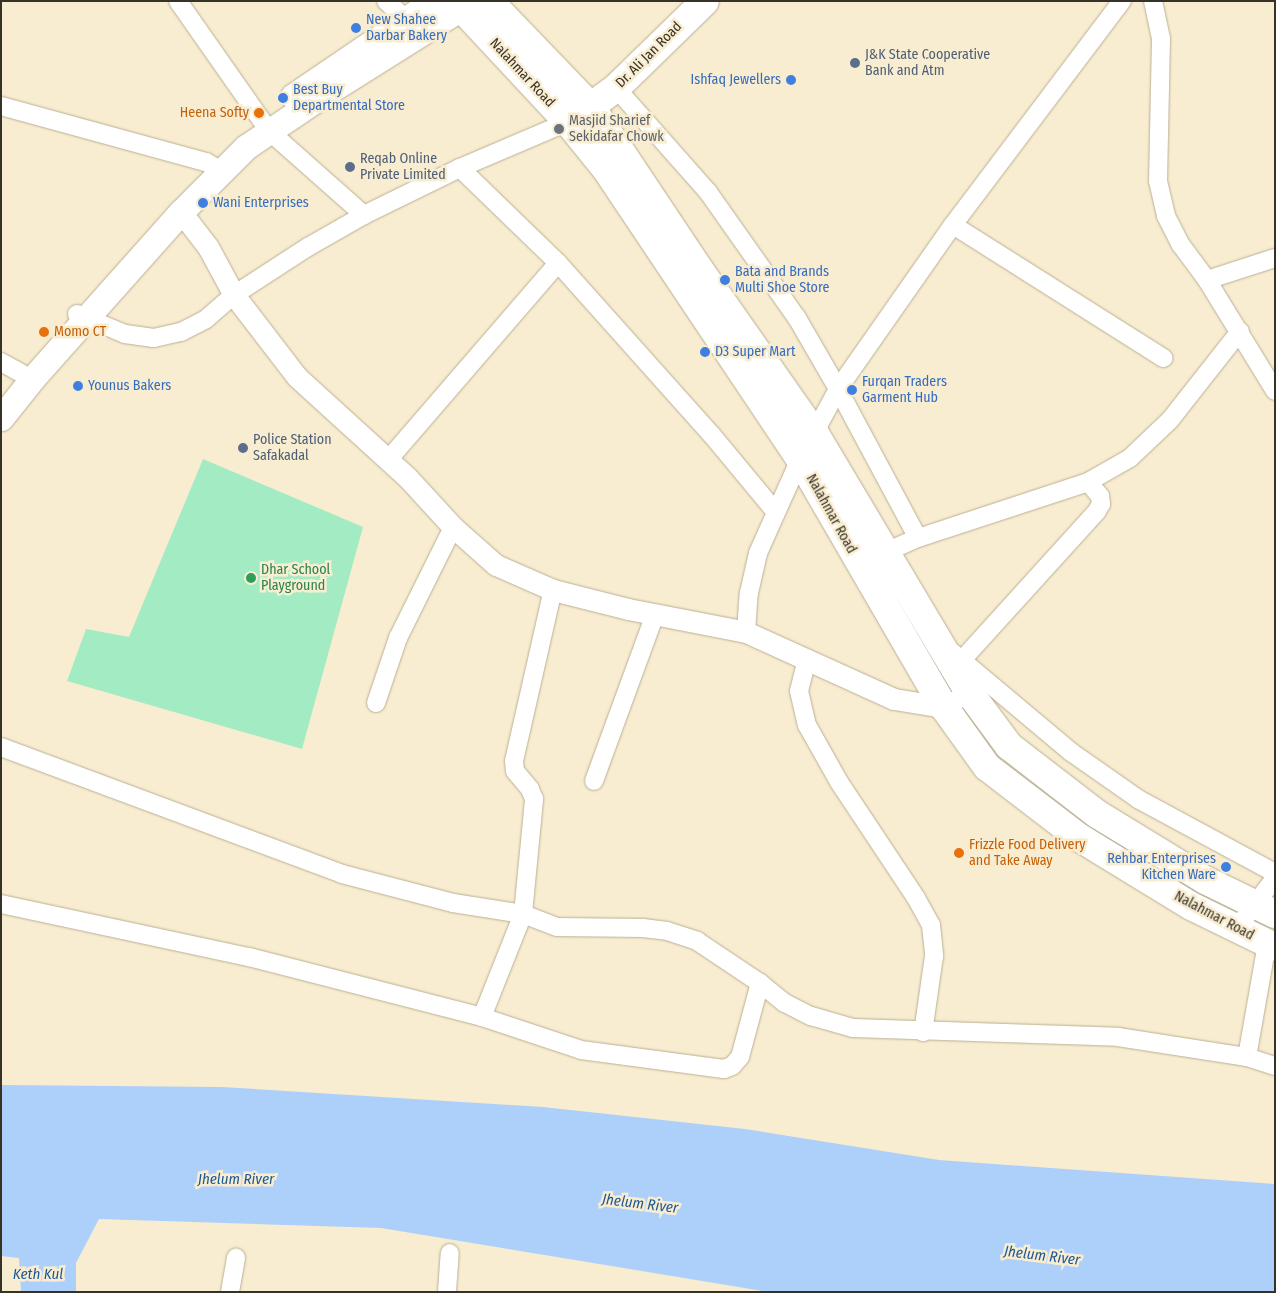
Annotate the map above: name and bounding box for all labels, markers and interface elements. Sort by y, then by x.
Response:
place label: New Shahee Darbar Bakery [366,12,447,44]
street label: Dr. Ali Jan Road [613,19,685,91]
marker: New Shahee Darbar Bakery [350,22,362,34]
street label: Nalahmar Road [486,35,558,111]
place label: J&K State Cooperative Bank and Atm [865,47,990,80]
marker: J&K State Cooperative Bank and Atm [849,57,861,69]
place label: Ishfaq Jewellers [691,72,781,88]
marker: Ishfaq Jewellers [785,74,797,86]
place label: Best Buy Departmental Store [293,82,405,114]
marker: Best Buy Departmental Store [277,92,289,104]
place label: Heena Softy [180,105,249,121]
marker: Heena Softy [253,107,265,119]
place label: Masjid Sharief Sekidafar Chowk [569,113,664,146]
marker: Masjid Sharief Sekidafar Chowk [553,123,565,135]
place label: Reqab Online Private Limited [360,151,446,184]
marker: Reqab Online Private Limited [344,161,356,173]
place label: Wani Enterprises [213,195,309,211]
marker: Wani Enterprises [197,197,209,209]
place label: Bata and Brands Multi Shoe Store [735,264,829,296]
marker: Bata and Brands Multi Shoe Store [719,274,731,286]
place label: Momo CT [54,324,106,340]
marker: Momo CT [38,326,50,338]
place label: D3 Super Mart [715,344,796,360]
marker: D3 Super Mart [699,346,711,358]
place label: Furqan Traders Garment Hub [862,374,947,407]
place label: Younus Bakers [88,378,171,394]
marker: Younus Bakers [72,380,84,392]
marker: Furqan Traders Garment Hub [846,384,858,396]
place label: Police Station Safakadal [253,432,332,464]
marker: Police Station Safakadal [237,442,249,454]
street label: Nalahmar Road [802,471,860,557]
place label: Dhar School Playground [261,562,330,594]
marker: Dhar School Playground [245,572,257,584]
place label: Frizzle Food Delivery and Take Away [969,837,1086,870]
marker: Frizzle Food Delivery and Take Away [953,847,965,859]
place label: Rehbar Enterprises Kitchen Ware [1107,851,1216,884]
marker: Rehbar Enterprises Kitchen Ware [1220,861,1232,873]
street label: Nalahmar Road [1171,888,1257,944]
water label: Jhelum River [198,1171,274,1189]
water label: Jhelum River [601,1190,679,1218]
water label: Jhelum River [1003,1242,1081,1270]
water label: Keth Kul [13,1266,63,1284]

